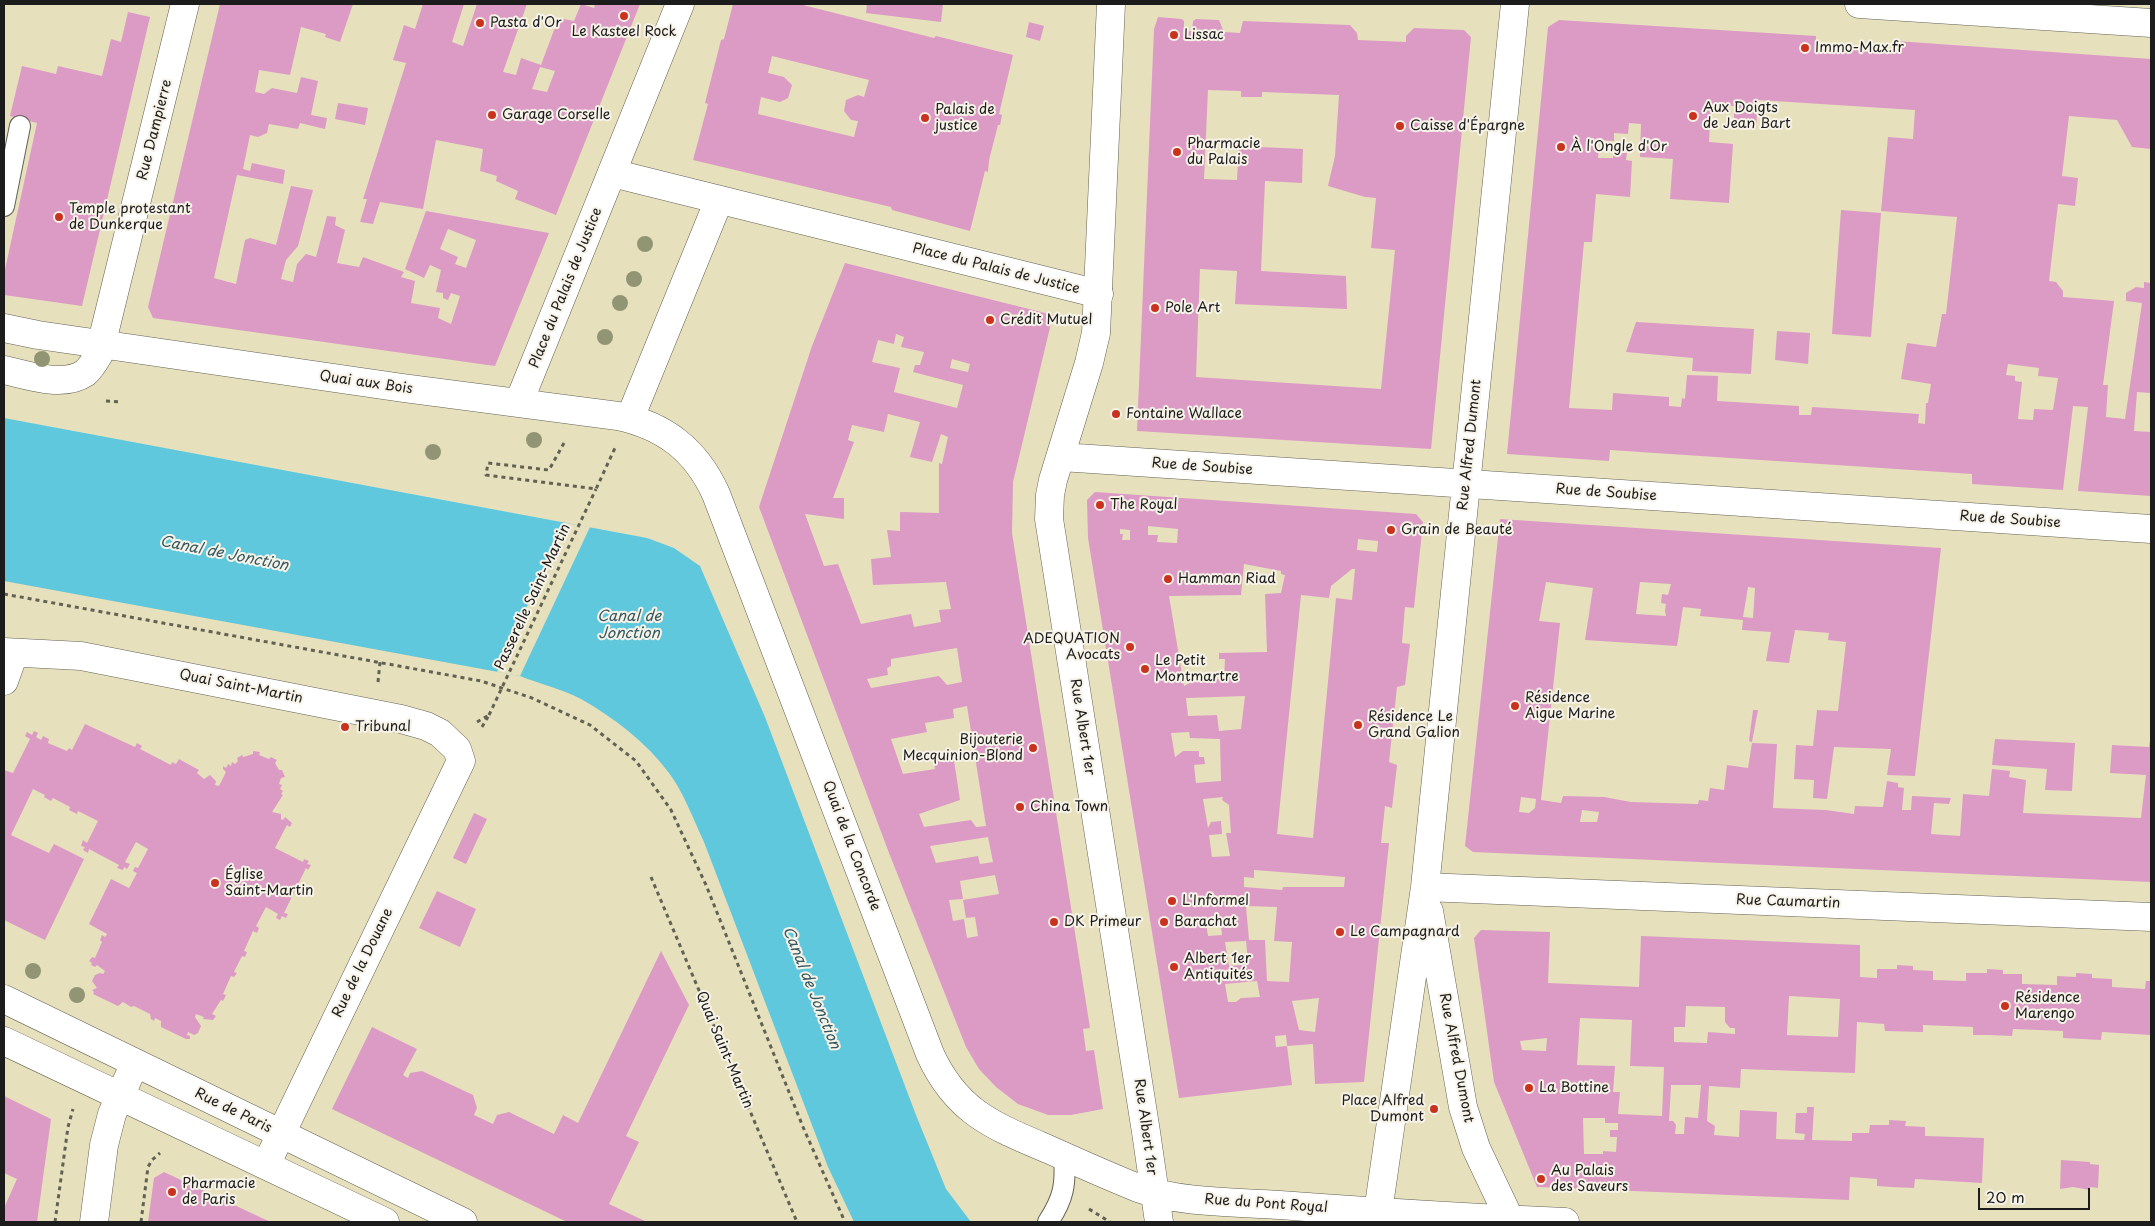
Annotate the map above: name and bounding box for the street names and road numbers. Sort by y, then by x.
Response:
street label: Rue Dampierre [134,78,176,182]
street label: Place du Palais de Justice [526,205,606,371]
street label: Place du Palais de Justice [911,240,1081,298]
street label: Quai aux Bois [318,368,414,398]
street label: Rue Alfred Dumont [1455,379,1485,511]
street label: Rue de Soubise [1151,455,1253,479]
street label: Rue de Soubise [1555,481,1657,505]
street label: Rue de Soubise [1959,508,2061,532]
street label: Passerelle Saint-Martin [492,521,574,673]
street label: Quai Saint-Martin [178,667,304,707]
street label: Rue Albert 1er [1066,677,1098,777]
street label: Quai de la Concorde [818,779,884,913]
street label: Rue Caumartin [1735,892,1841,912]
street label: Rue de la Douane [329,905,397,1021]
street label: Quai Saint-Martin [692,989,756,1111]
street label: Rue Alfred Dumont [1435,992,1477,1124]
street label: Rue Albert 1er [1130,1077,1160,1177]
street label: Rue de Paris [192,1085,274,1137]
street label: Rue du Pont Royal [1204,1191,1328,1217]

